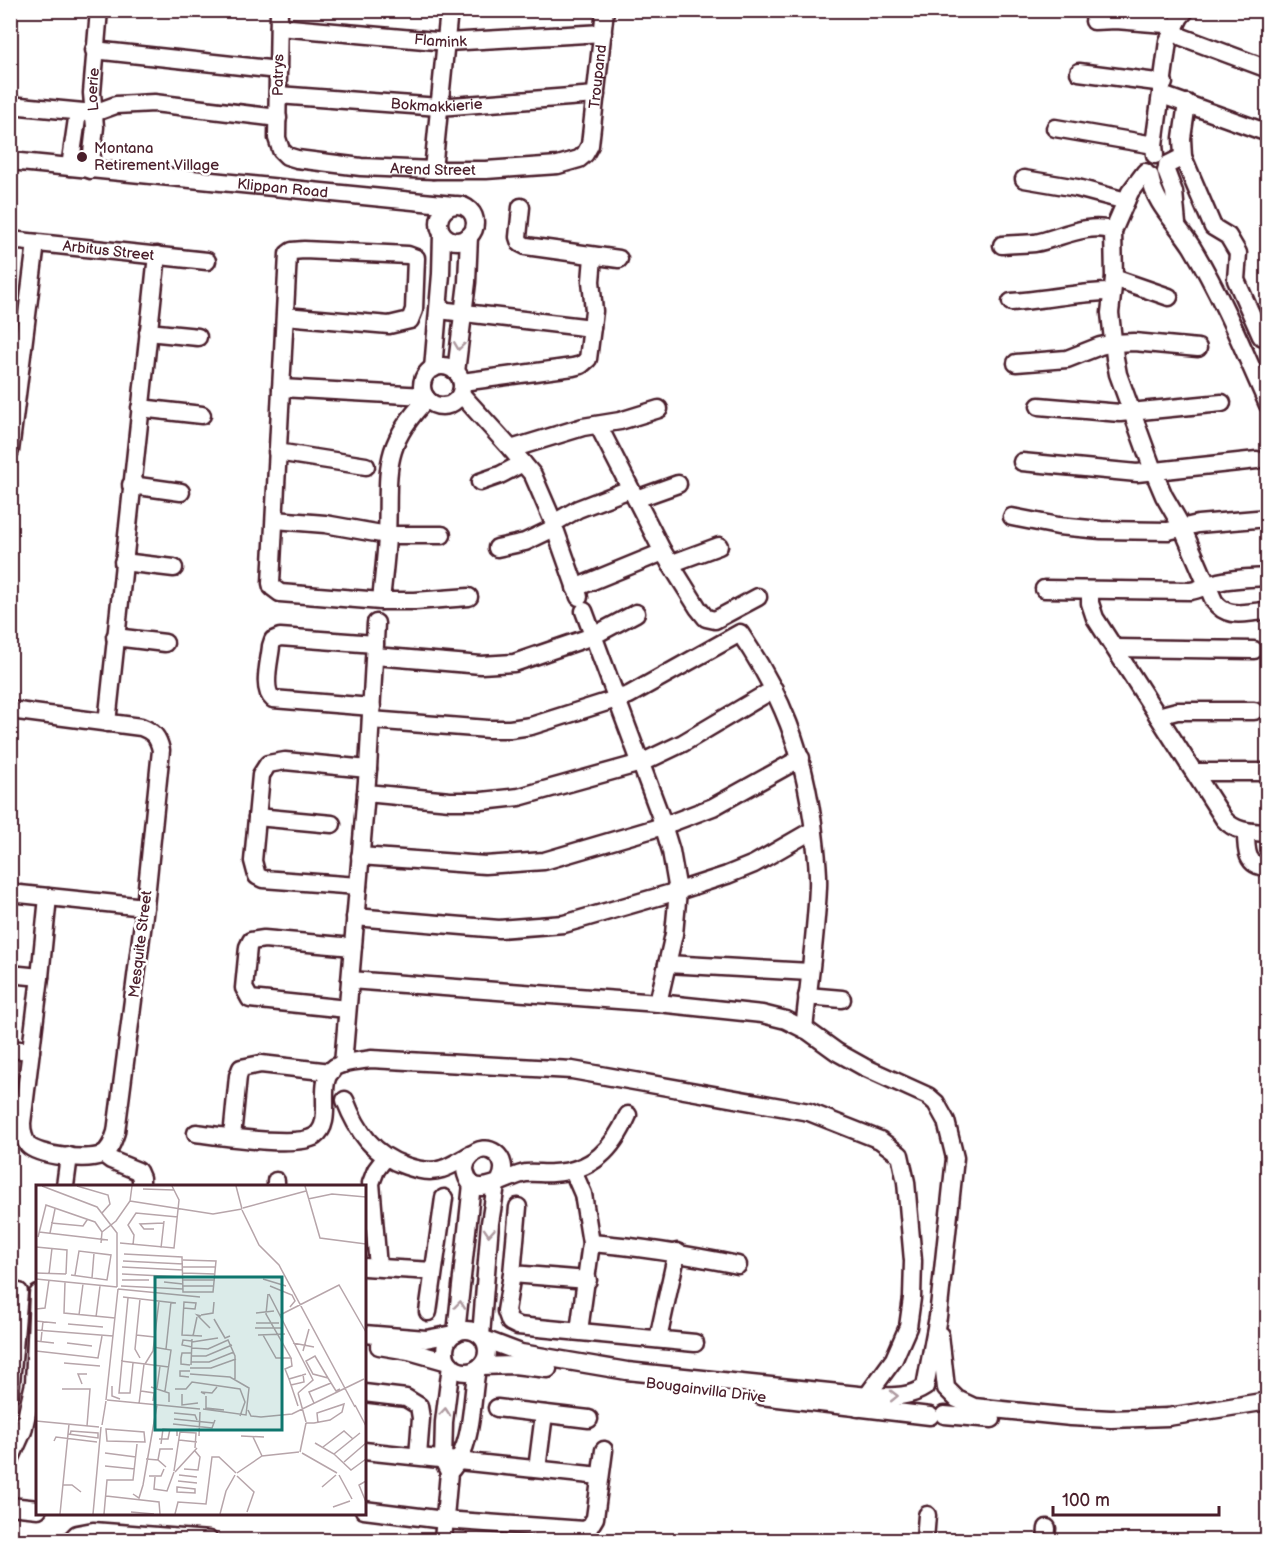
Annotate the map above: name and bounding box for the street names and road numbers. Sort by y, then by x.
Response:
street label: Flamink [413,30,468,52]
street label: Troupand [585,44,611,110]
street label: Patrys [269,53,288,96]
street label: Loerie [83,67,104,112]
street label: Bokmakkierie [390,94,483,117]
street label: Arend Street [390,159,476,180]
street label: Klippan Road [236,175,329,203]
street label: Arbitus Street [62,237,155,265]
street label: Mesquite Street [124,889,157,999]
street label: Bougainvilla Drive [645,1374,767,1407]

